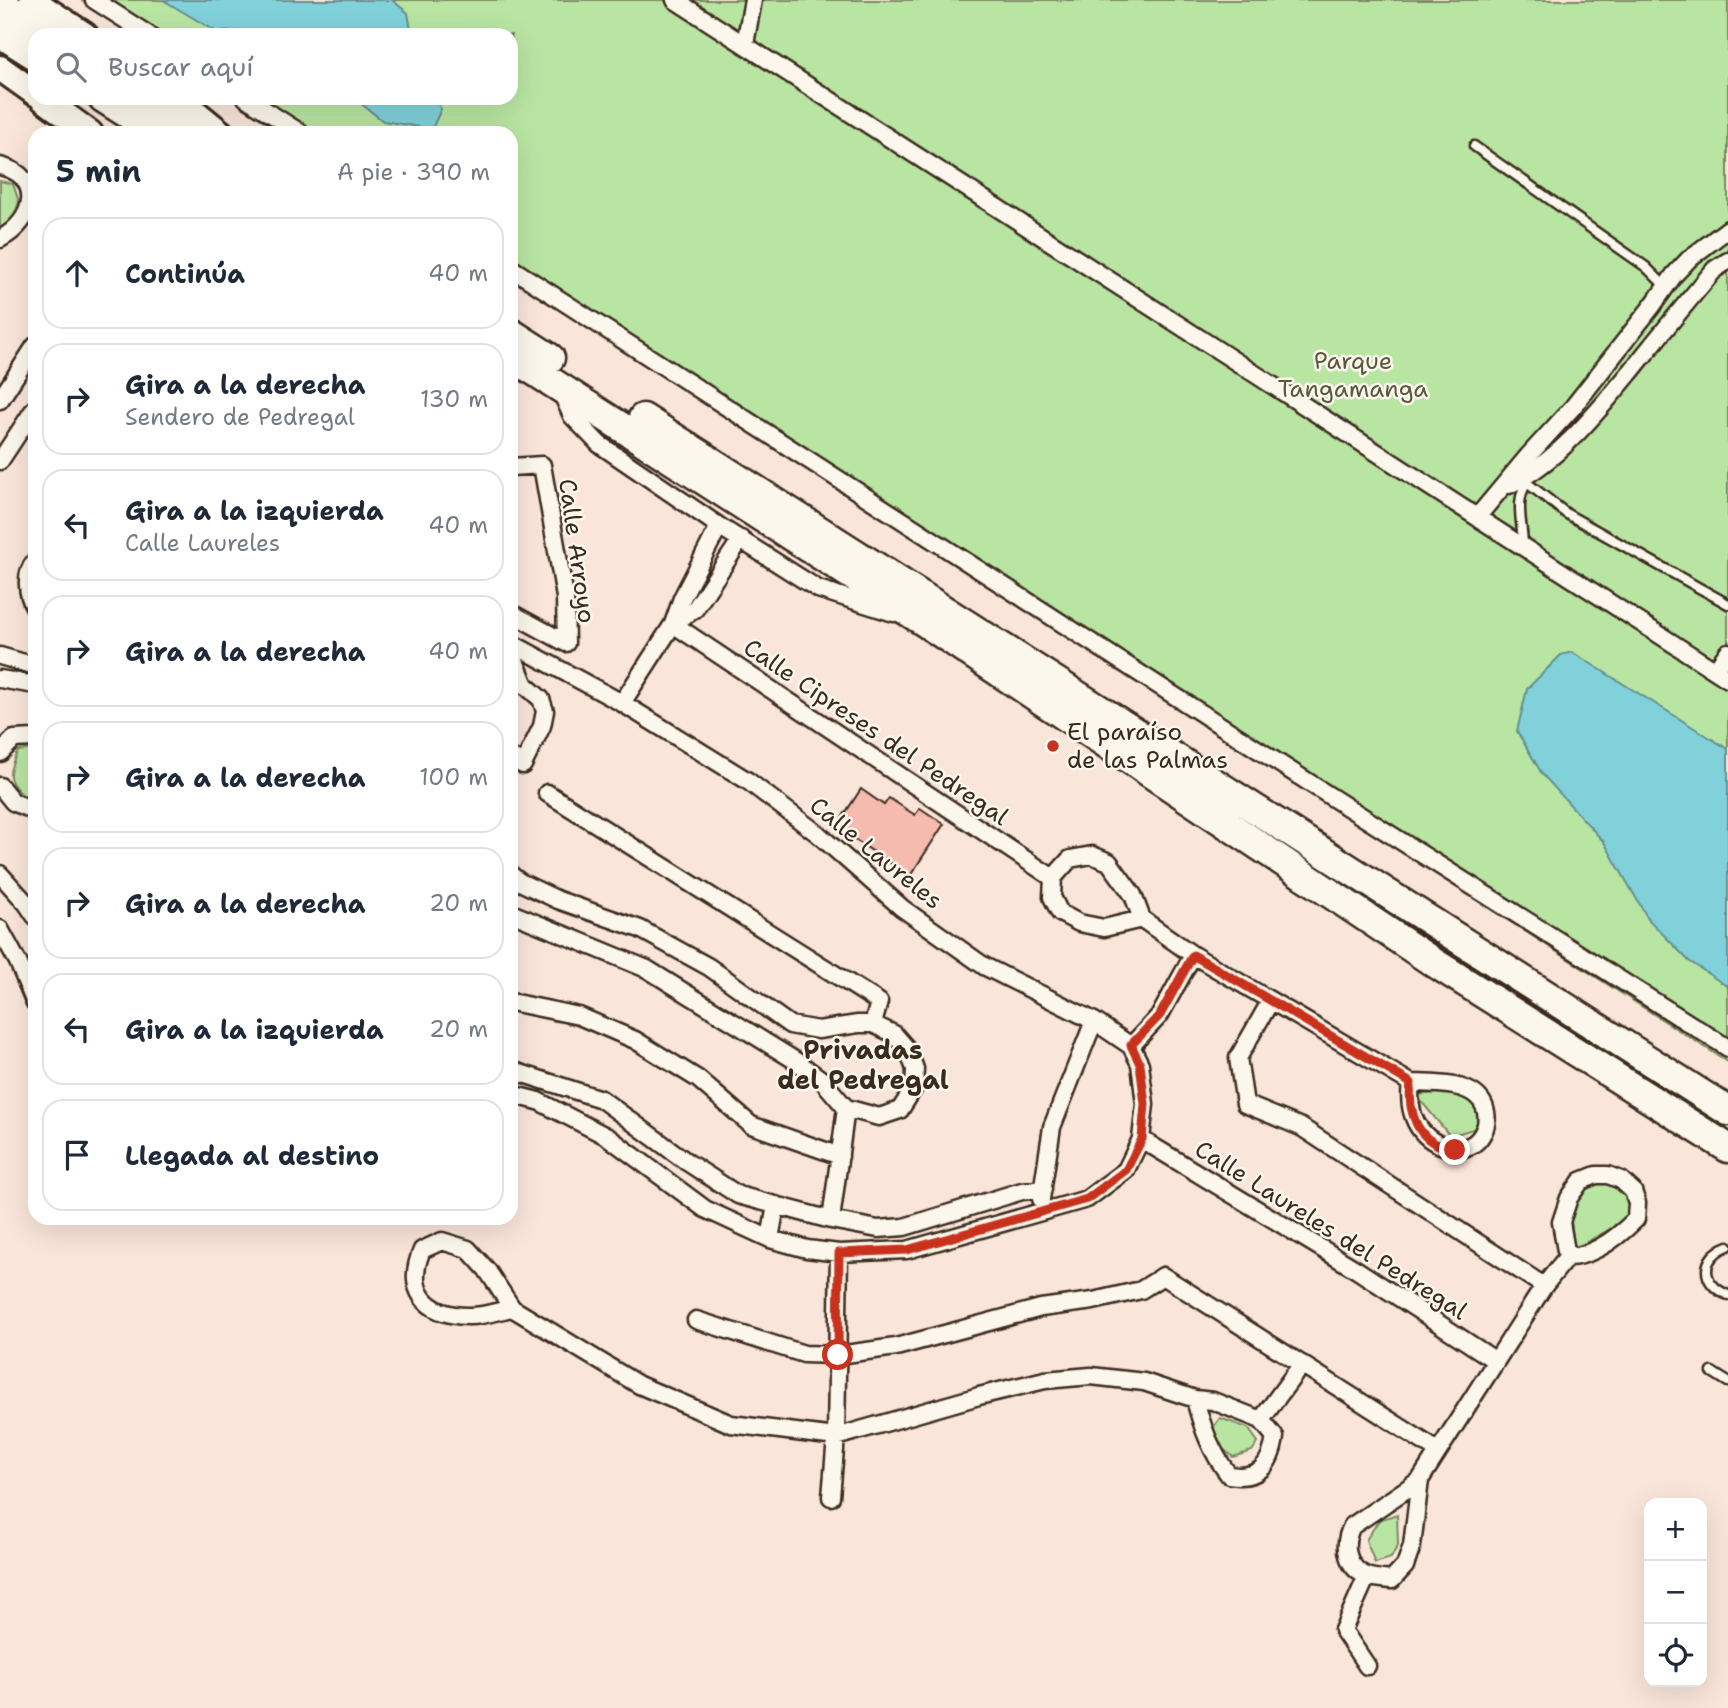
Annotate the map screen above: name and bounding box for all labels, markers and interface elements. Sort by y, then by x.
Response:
search box [28,28,518,105]
icon: search [52,48,90,86]
text: Buscar aquí [108,49,254,84]
text: 5 min [56,151,141,192]
text: A pie · 390 m [337,157,490,187]
icon: ahead [58,254,96,292]
text: Continúa [125,256,245,291]
text: 40 m [428,258,488,288]
park label: Parque Tangamanga [1278,345,1428,405]
text: Gira a la derecha [125,367,366,402]
icon: right [58,380,96,418]
text: 130 m [420,384,488,414]
text: Sendero de Pedregal [125,402,355,432]
street label: Calle Arroyo [551,477,603,625]
text: Gira a la izquierda [125,493,384,528]
icon: left [58,506,96,544]
text: 40 m [428,510,488,540]
text: Calle Laureles [125,528,280,558]
street label: Calle Cipreses del Pedregal [737,631,1015,833]
icon: right [58,632,96,670]
text: Gira a la derecha [125,634,366,669]
text: 40 m [428,636,488,666]
place label: El paraíso de las Palmas [1067,716,1228,776]
marker: El paraíso de las Palmas [1045,738,1061,754]
icon: right [58,758,96,796]
text: Gira a la derecha [125,760,366,795]
text: 100 m [419,762,488,792]
street label: Calle Laureles [803,790,949,916]
icon: right [58,884,96,922]
text: Gira a la derecha [125,886,366,921]
text: 20 m [429,888,488,918]
icon: left [58,1010,96,1048]
text: Gira a la izquierda [125,1012,384,1047]
text: 20 m [429,1014,488,1044]
district label: Privadas del Pedregal [777,1032,949,1097]
street label: Calle Laureles del Pedregal [1189,1133,1474,1327]
route end [1439,1134,1470,1165]
icon: arrive [58,1136,96,1174]
text: Llegada al destino [125,1138,379,1173]
route start [822,1339,853,1370]
map controls [1644,1498,1707,1687]
button: + [1644,1498,1707,1561]
button: − [1644,1561,1707,1624]
button: locate [1644,1624,1707,1687]

